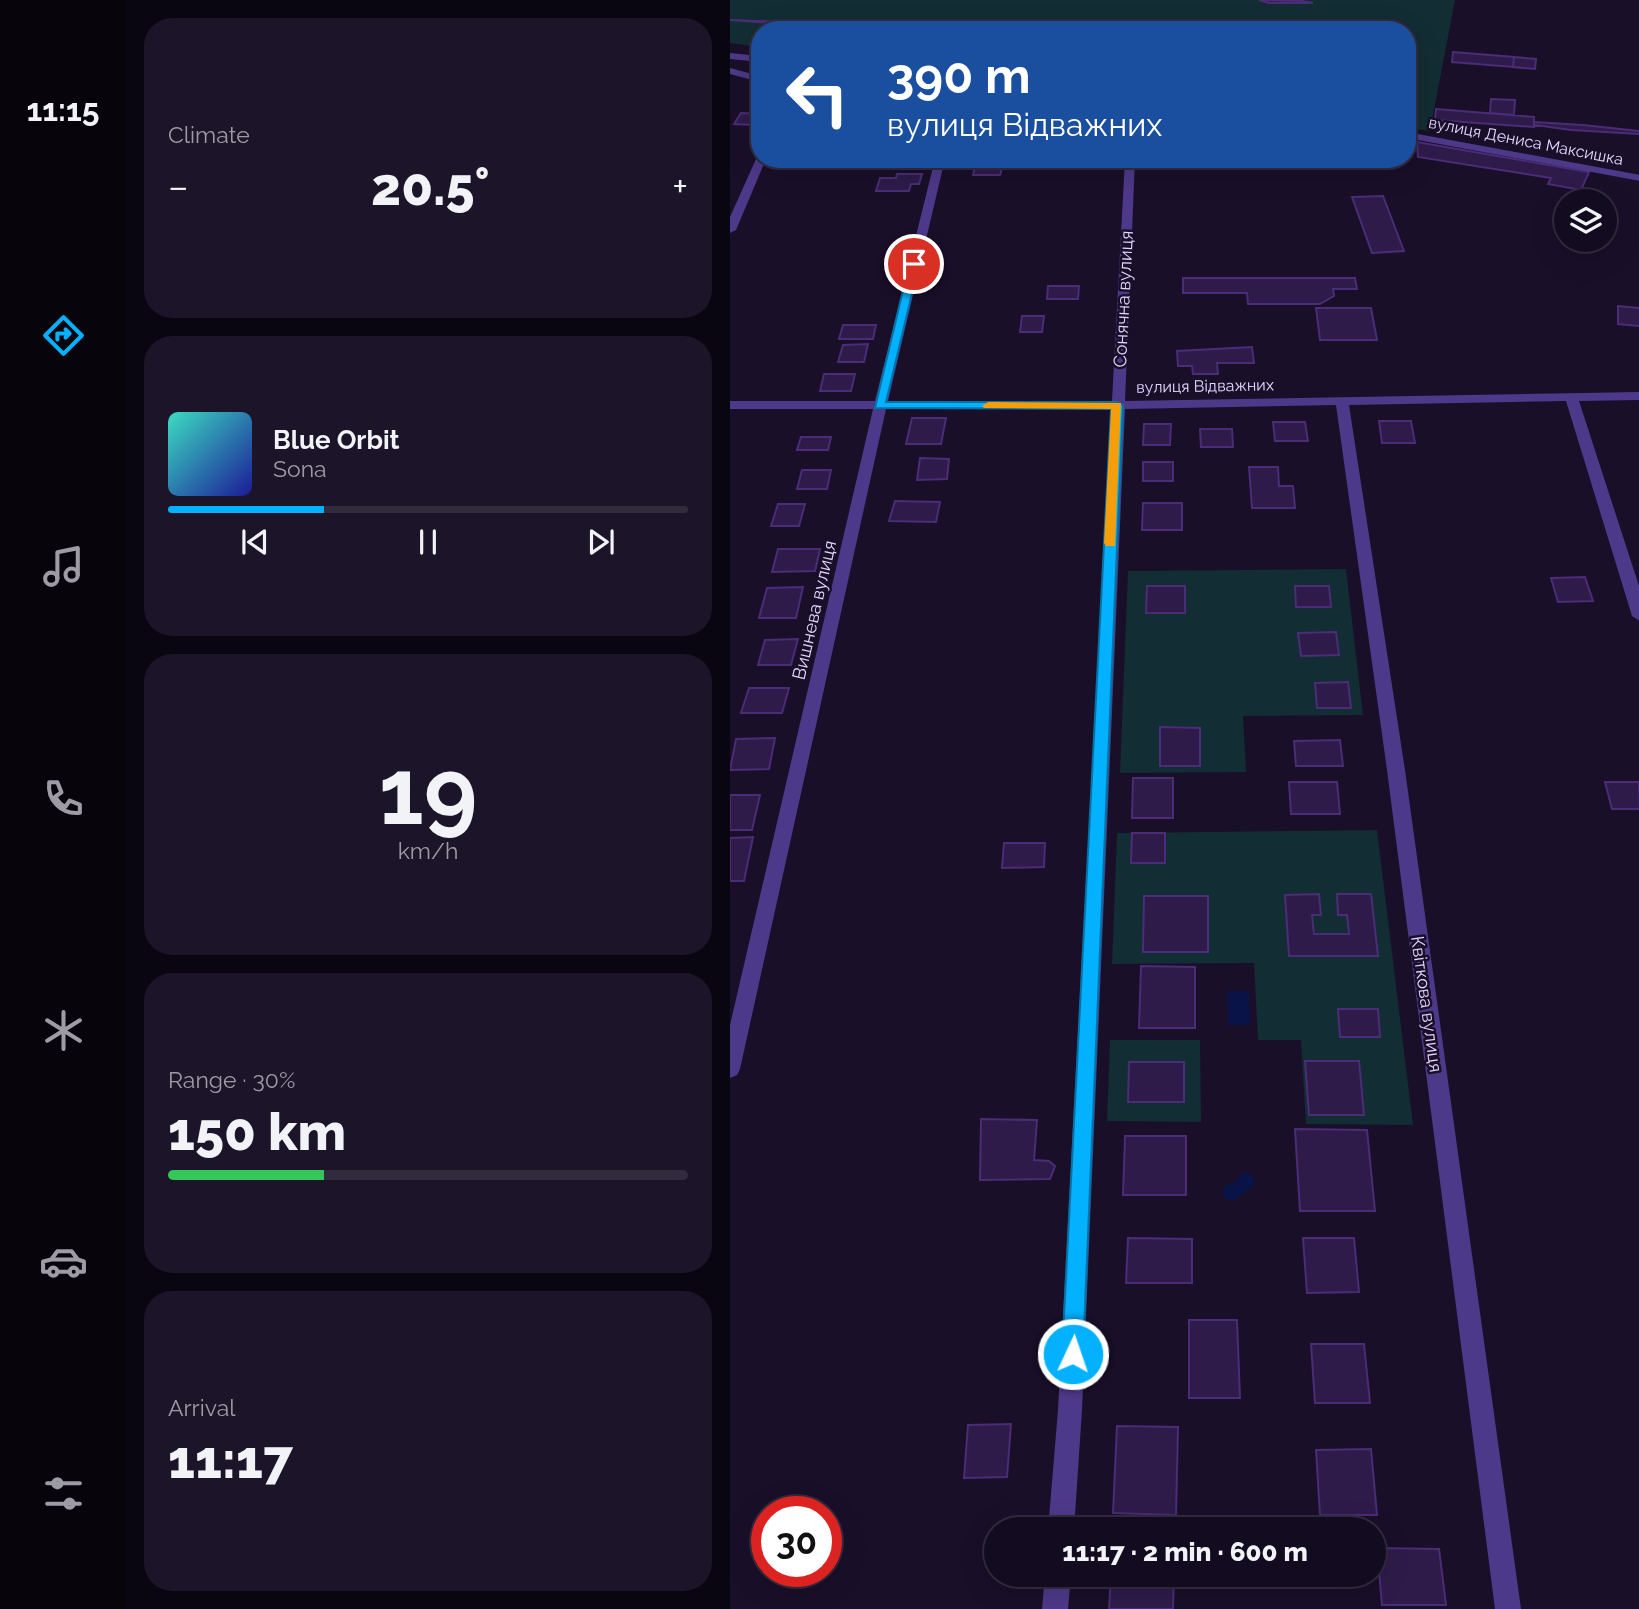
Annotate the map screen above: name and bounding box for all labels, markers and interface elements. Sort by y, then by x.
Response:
text: 390 m [887,47,1031,104]
icon: left [772,49,863,140]
text: 11:15 [26,91,100,128]
text: вулиця Відважних [887,106,1162,143]
street label: вулиця Дениса Максишка [1427,113,1625,169]
text: Climate [168,121,250,148]
text: 20.5° [371,156,490,217]
text: − [168,164,188,209]
text: + [672,164,688,209]
map controls [1554,189,1617,252]
button: layers [1554,189,1617,252]
street label: Сонячна вулиця [1109,230,1137,368]
pin [884,234,944,294]
icon: arrive [895,245,933,283]
icon: directions [39,311,88,360]
street label: вулиця Відважних [1136,375,1274,397]
text: Blue Orbit [273,425,400,455]
text: Sona [273,455,327,482]
icon: previous [236,523,274,561]
icon: pause [409,523,447,561]
icon: next [582,523,620,561]
street label: Вишнева вулиця [788,538,840,682]
icon: music [39,542,88,591]
text: 19 [379,738,477,845]
icon: phone [39,774,88,823]
text: km/h [398,837,458,864]
street label: Квіткова вулиця [1407,935,1447,1073]
icon: climate [39,1006,88,1055]
text: Range · 30% [168,1066,295,1093]
text: 150 km [168,1101,346,1162]
icon: car [39,1237,88,1286]
position arrow [1036,1317,1110,1391]
text: Arrival [168,1394,235,1421]
text: 11:17 [168,1429,293,1490]
icon: filters [39,1469,88,1518]
speed limit sign: 30 [751,1496,842,1587]
text: 11:17 · 2 min · 600 m [1062,1537,1308,1567]

